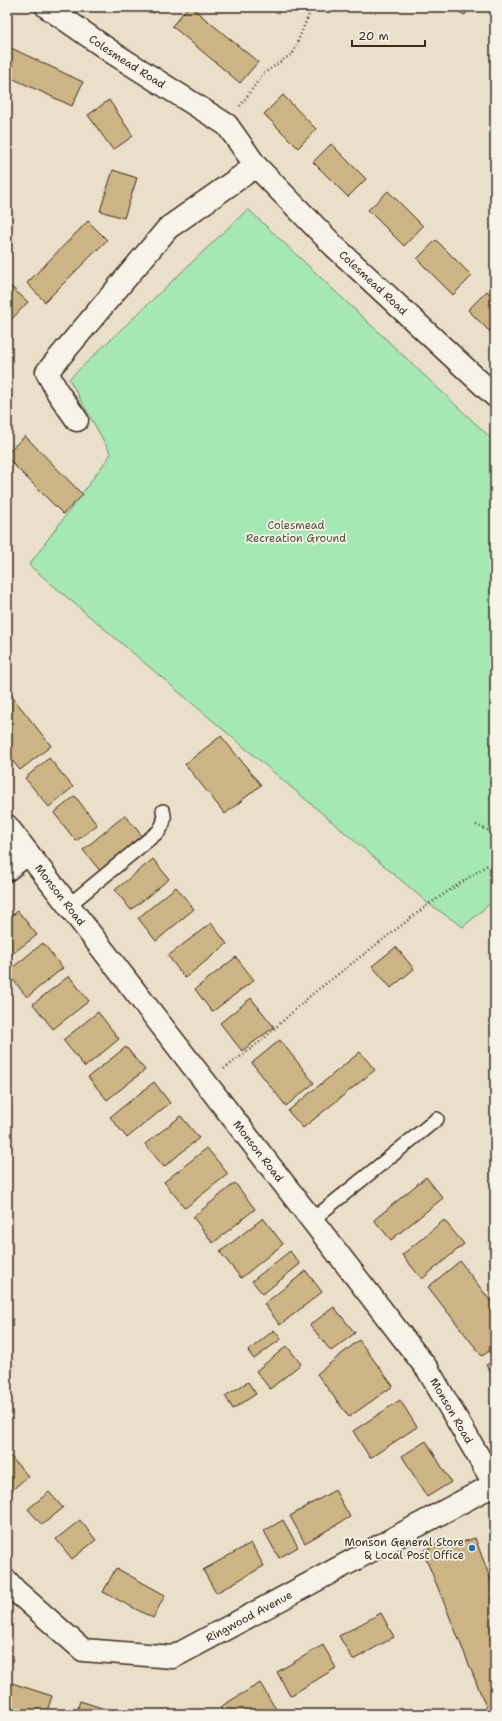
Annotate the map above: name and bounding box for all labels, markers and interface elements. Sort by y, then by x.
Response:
scale bar [352,22,425,48]
text: 20 m [358,28,389,44]
street label: Colesmead Road [86,31,168,92]
street label: Colesmead Road [336,247,411,318]
park label: Colesmead Recreation Ground [246,518,346,546]
street label: Monson Road [32,861,89,929]
street label: Monson Road [230,1117,287,1185]
street label: Monson Road [427,1375,477,1446]
place label: Monson General Store & Local Post Office [344,1535,464,1563]
marker: Monson General Store & Local Post Office [467,1543,477,1553]
street label: Ringwood Avenue [203,1587,295,1646]

